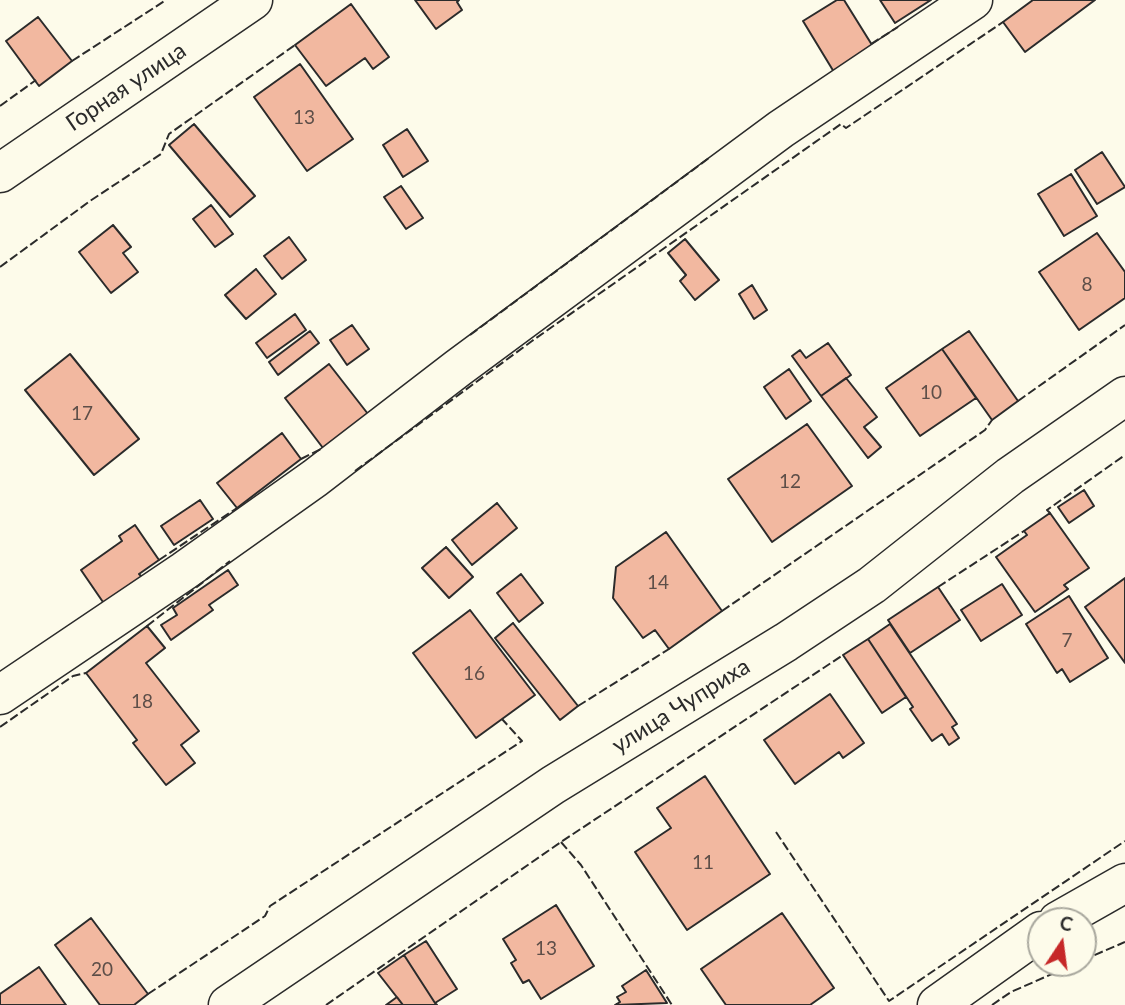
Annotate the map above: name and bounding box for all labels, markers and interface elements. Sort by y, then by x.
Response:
street label: Горная улица [61,37,191,137]
house number: 13 [293,107,315,129]
house number: 8 [1081,274,1093,296]
house number: 10 [920,382,942,404]
house number: 17 [71,403,93,425]
house number: 12 [779,471,801,493]
house number: 14 [647,572,669,594]
house number: 7 [1061,630,1073,652]
street label: улица Чуприха [607,653,755,759]
house number: 16 [463,663,485,685]
house number: 18 [131,691,153,713]
house number: 11 [692,852,714,874]
north arrow [1027,907,1097,977]
text: С [1058,910,1075,936]
house number: 13 [535,938,557,960]
house number: 20 [91,959,113,981]

